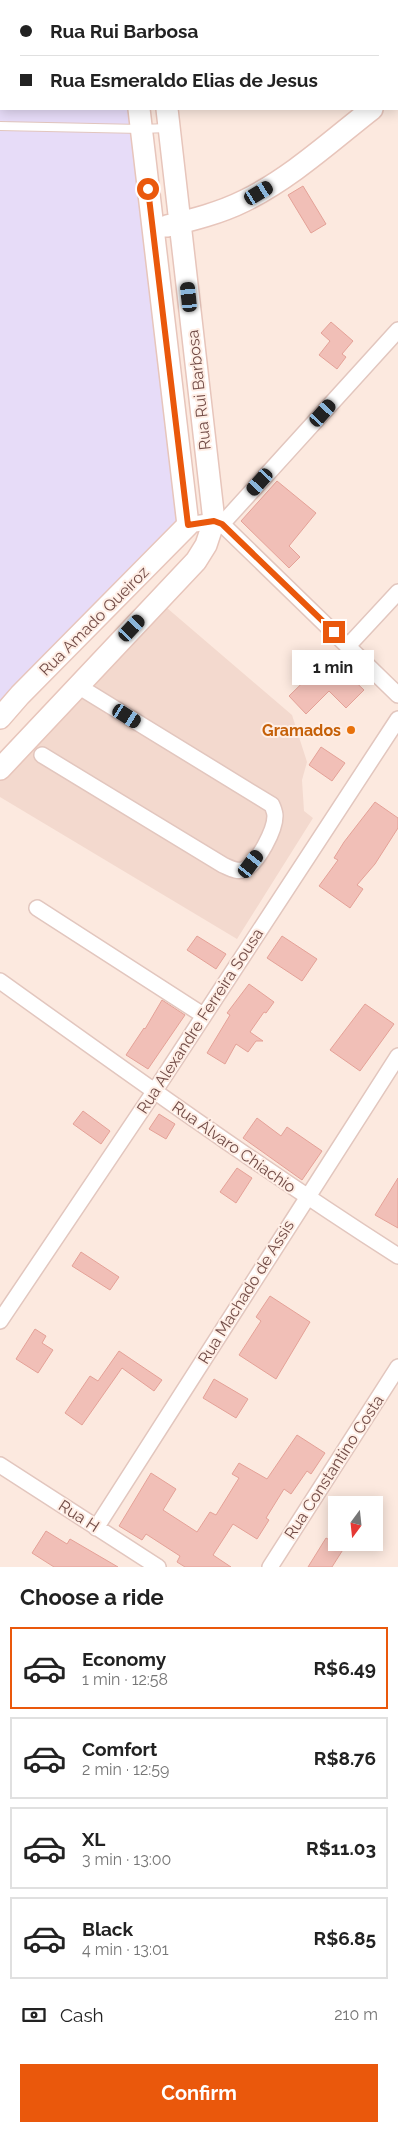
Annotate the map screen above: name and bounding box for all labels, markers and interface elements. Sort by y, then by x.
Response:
text: Rua Rui Barbosa [50,20,198,42]
text: Rua Esmeraldo Elias de Jesus [50,69,318,91]
route start [137,178,159,200]
car [242,179,275,207]
car [179,281,198,313]
street label: Rua Rui Barbosa [183,329,215,451]
car [307,397,338,429]
car [244,466,275,498]
street label: Rua Amado Queiroz [35,562,153,680]
car [116,612,147,644]
route end [323,621,345,643]
callout: 1 min [293,650,375,684]
text: 1 min [313,658,353,677]
car [110,702,143,730]
place label: Gramados [262,721,341,740]
marker: Gramados [345,724,357,736]
car [235,848,266,880]
street label: Rua Alexandre Ferreira Sousa [133,925,267,1117]
street label: Rua Álvaro Chiachio [168,1096,300,1197]
street label: Rua Machado de Assis [194,1216,298,1367]
street label: Rua Constantino Costa [280,1392,388,1542]
street label: Rua H [55,1496,103,1536]
north arrow [328,1496,382,1551]
map controls [328,1496,383,1551]
text: Choose a ride [20,1584,164,1610]
icon: car [22,1646,67,1691]
text: Economy [82,1648,166,1670]
text: R$6.49 [313,1657,376,1679]
text: 1 min · 12:58 [82,1670,168,1689]
icon: car [22,1736,67,1781]
text: Comfort [82,1738,157,1760]
text: R$8.76 [314,1747,376,1769]
text: 2 min · 12:59 [82,1760,169,1779]
icon: car [22,1826,67,1871]
text: XL [82,1828,105,1850]
text: R$11.03 [306,1837,376,1859]
text: 3 min · 13:00 [82,1850,171,1869]
icon: car [22,1916,67,1961]
text: Black [82,1918,133,1940]
text: R$6.85 [314,1927,376,1949]
text: 4 min · 13:01 [82,1940,169,1959]
icon: cash [20,2001,48,2029]
text: Cash [60,2004,104,2026]
text: 210 m [334,2005,378,2024]
button: Confirm [20,2064,378,2122]

